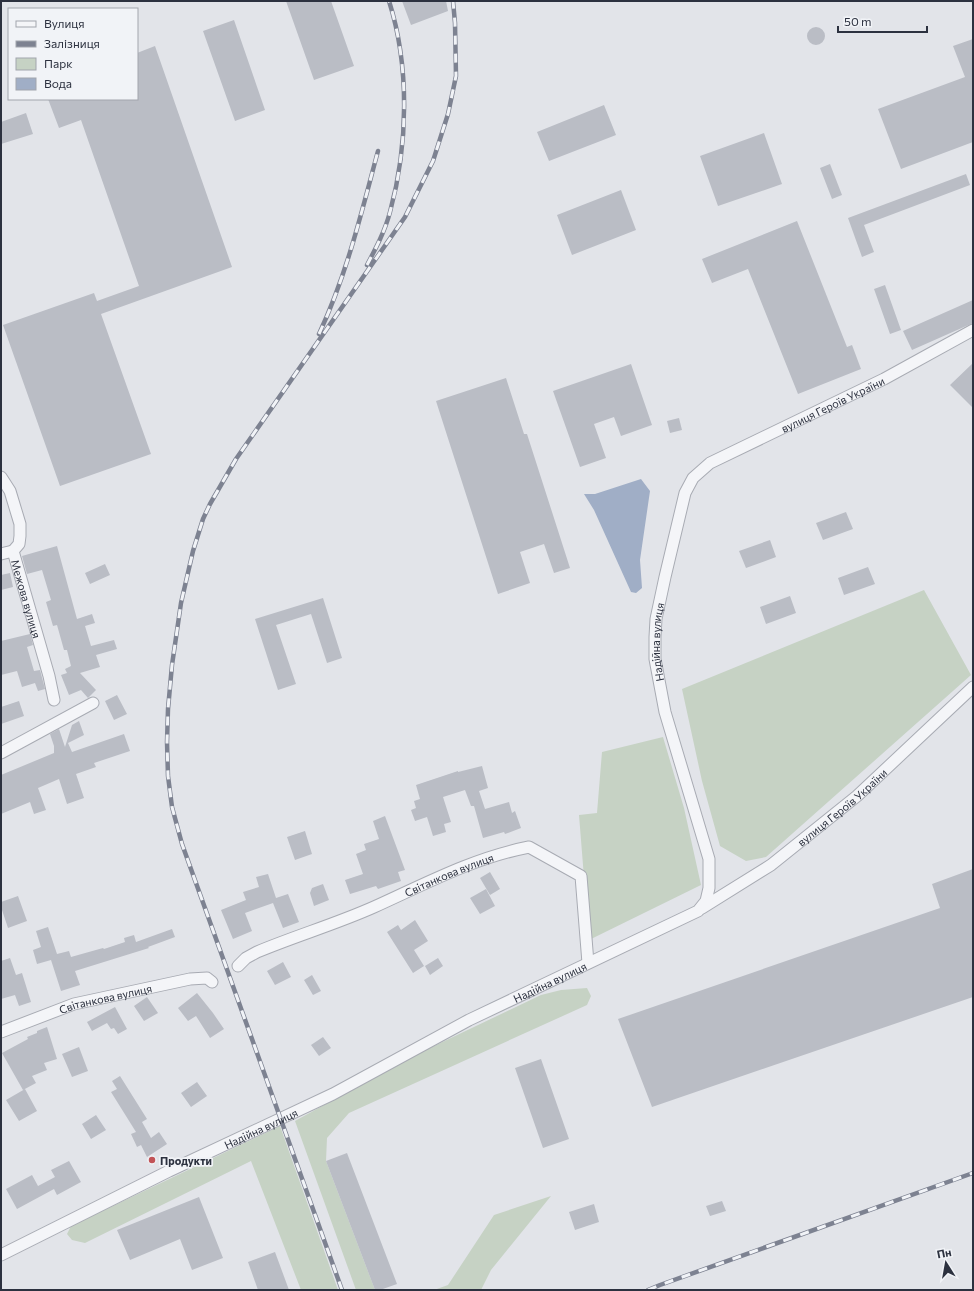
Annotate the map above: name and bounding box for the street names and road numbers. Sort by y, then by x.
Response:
street label: вулиця Героїв України [779,373,886,434]
street label: Межова вулиця [9,558,44,639]
street label: Надійна вулиця [648,601,666,683]
street label: вулиця Героїв України [794,765,889,848]
street label: Світанкова вулиця [402,850,495,899]
street label: Надійна вулиця [511,959,588,1005]
street label: Світанкова вулиця [57,981,153,1016]
street label: Надійна вулиця [222,1105,299,1151]

